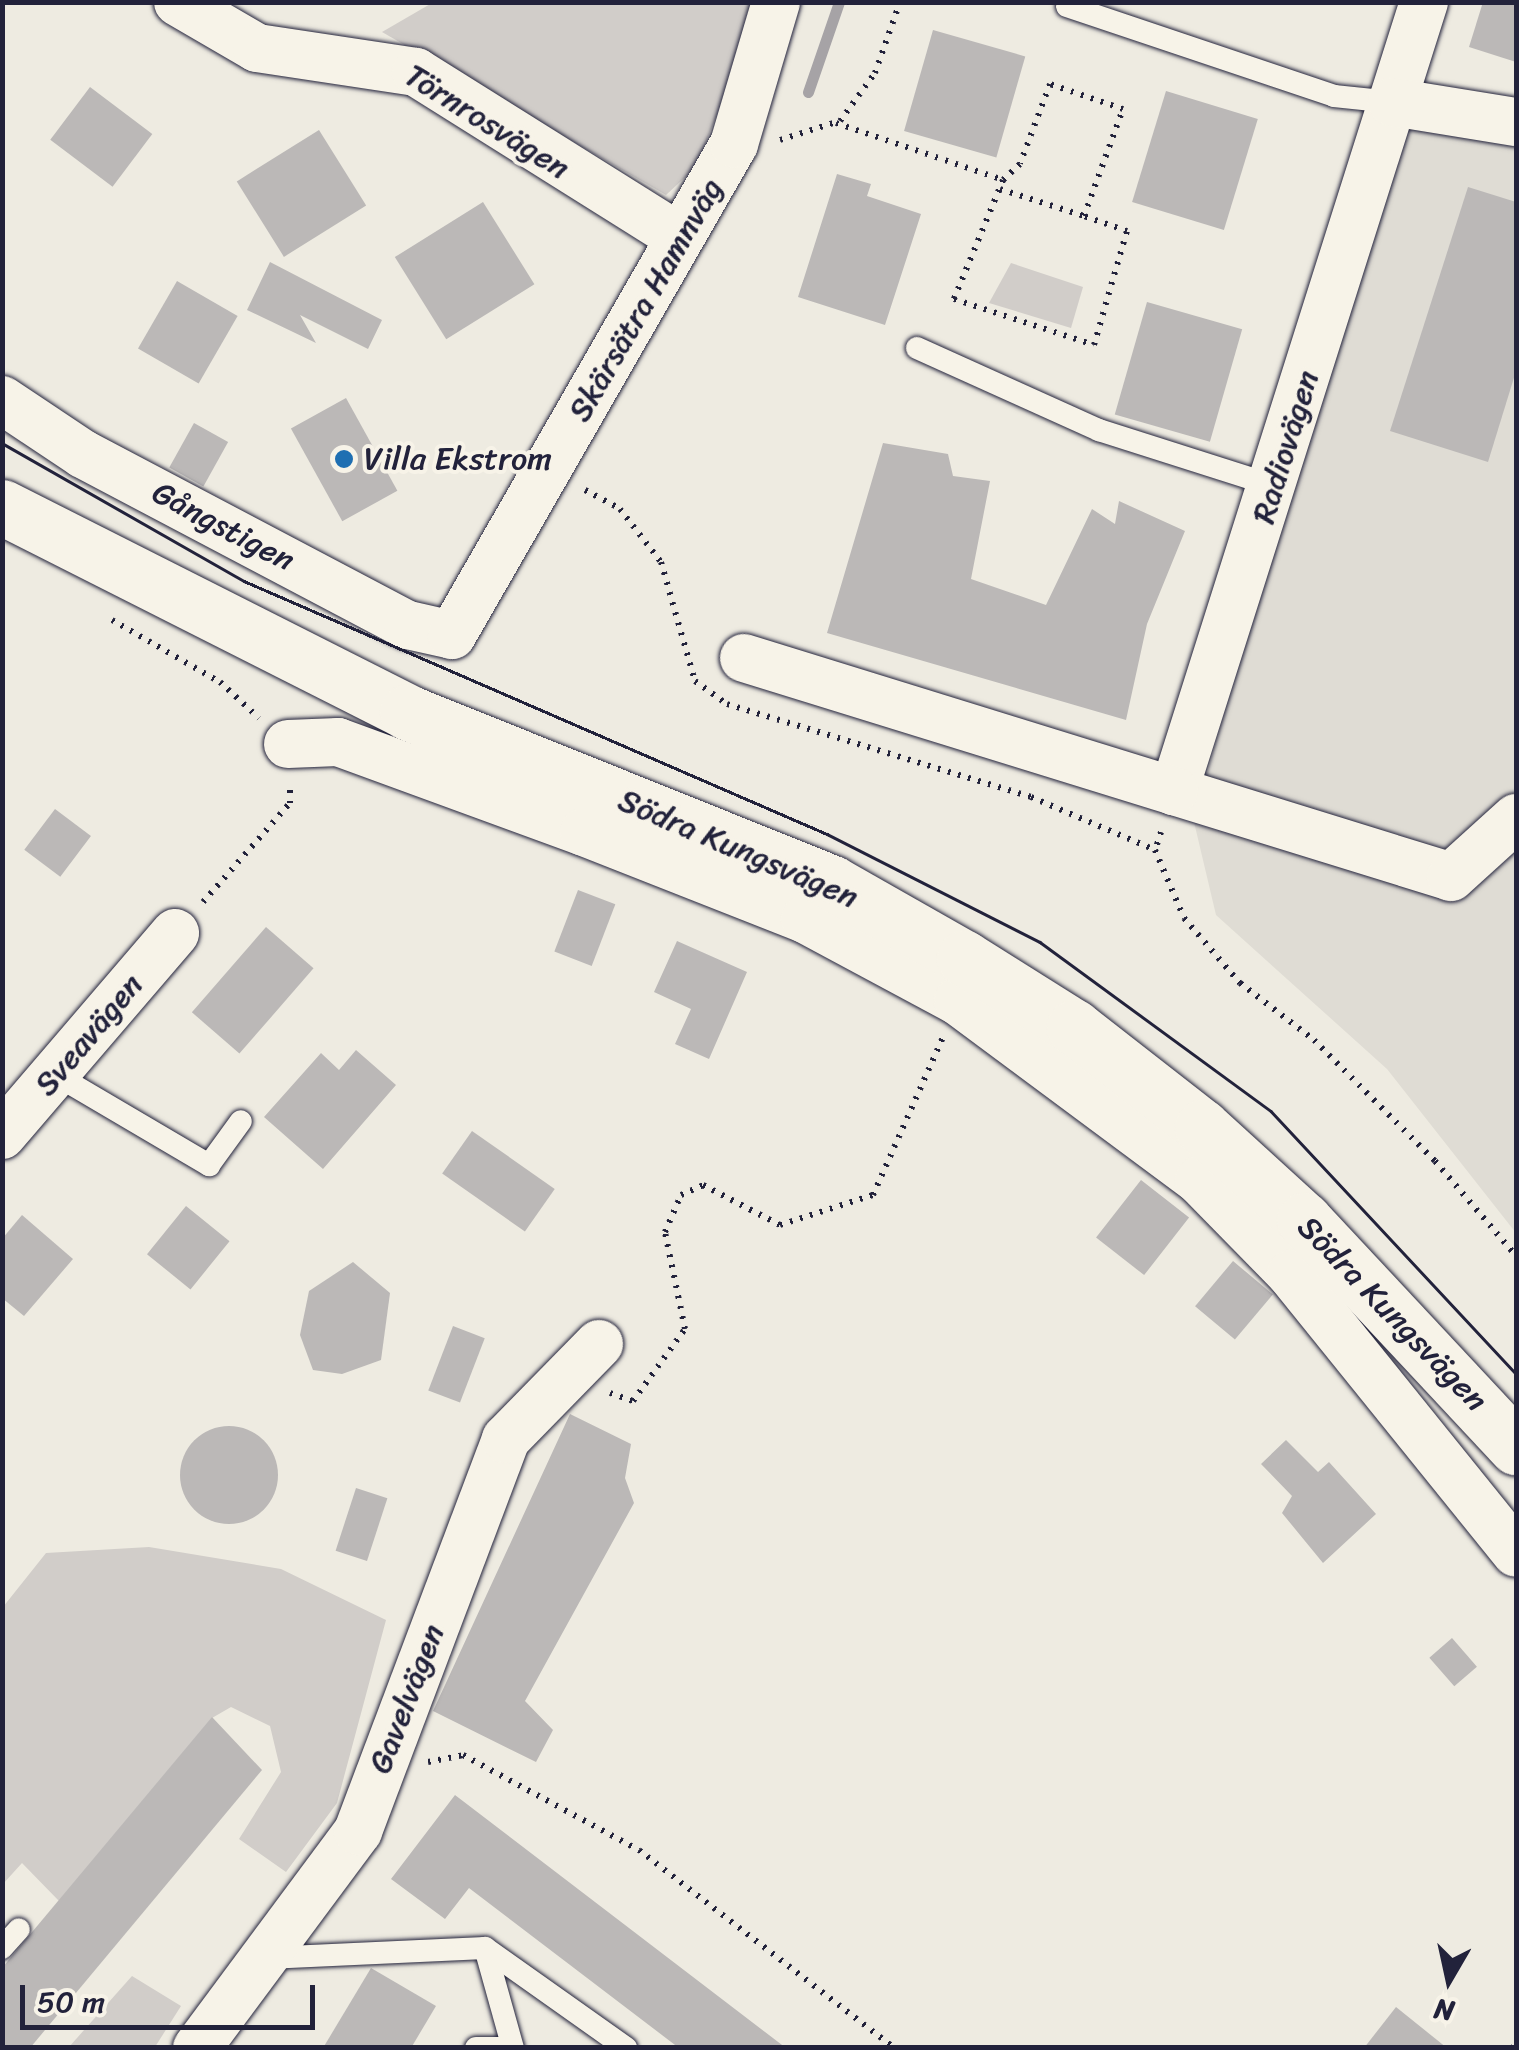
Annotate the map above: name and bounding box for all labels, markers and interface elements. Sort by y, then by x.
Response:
street label: Törnrosvägen [398,56,576,188]
street label: Skärsätra Hamnväg [561,171,731,429]
street label: Radiovägen [1245,366,1327,528]
place label: Villa Ekstrom [364,440,551,478]
marker: Villa Ekstrom [333,448,355,470]
street label: Gångstigen [145,474,301,580]
street label: Södra Kungsvägen [613,782,863,916]
street label: Sveavägen [27,966,151,1104]
street label: Södra Kungsvägen [1290,1209,1494,1419]
street label: Gavelvägen [361,1619,453,1779]
north arrow [1399,1930,1499,2030]
scale bar [25,1965,320,2027]
text: 50 m [37,1975,105,2029]
text: N [1431,1984,1458,2036]

